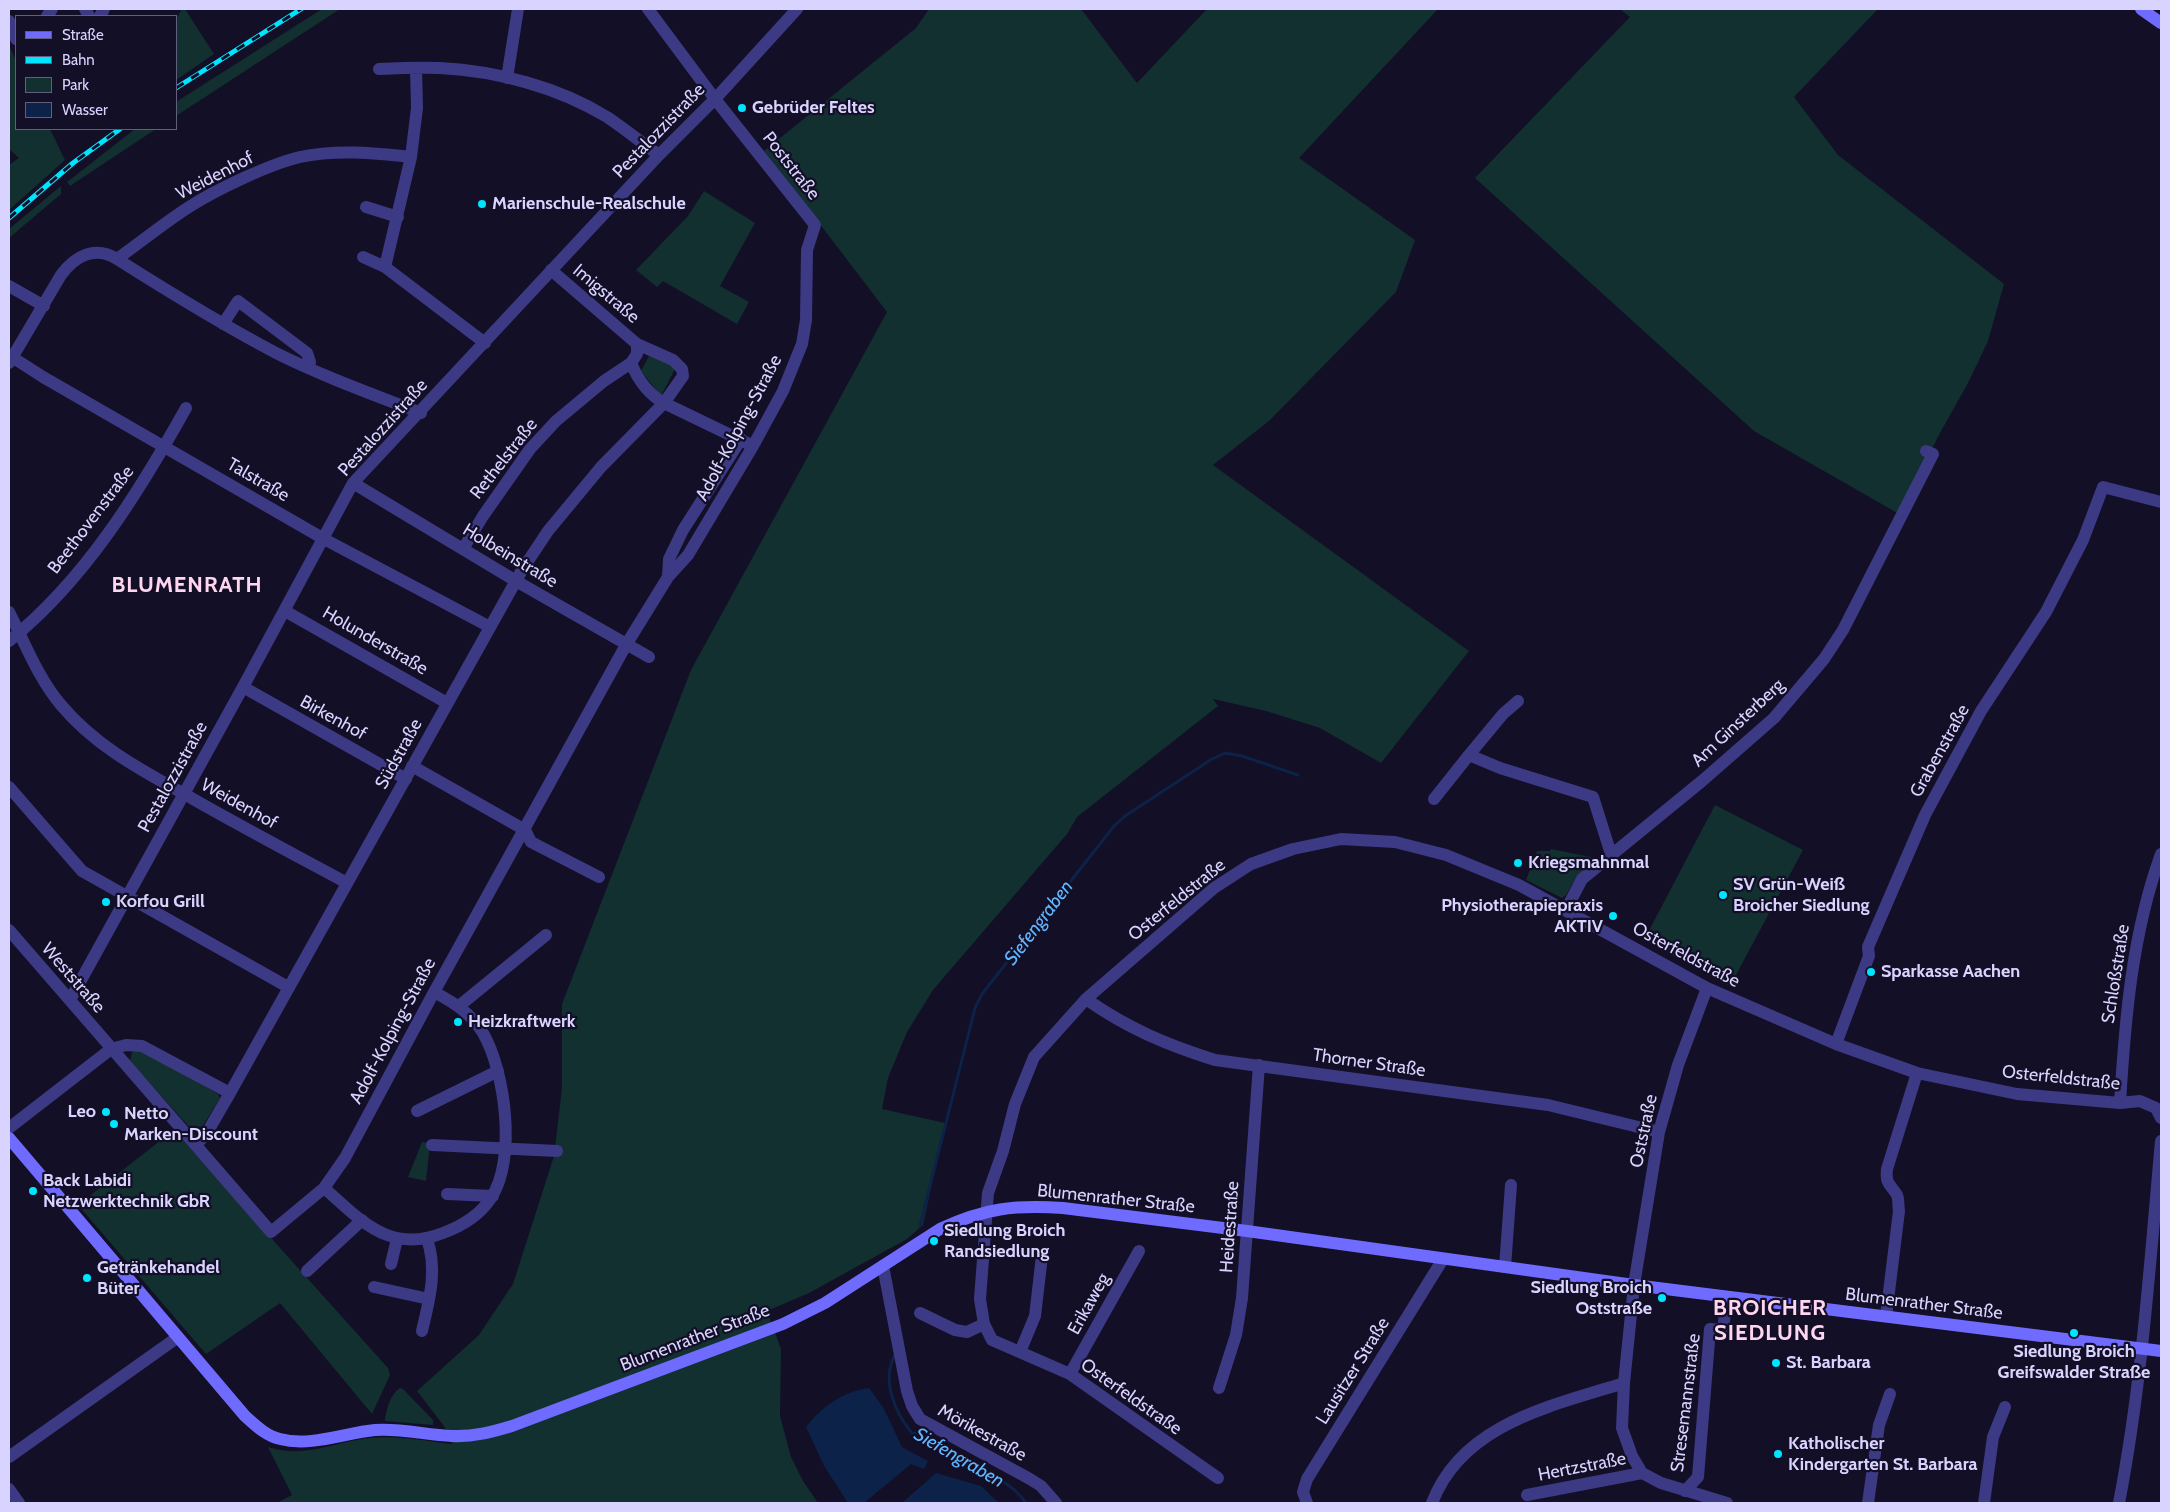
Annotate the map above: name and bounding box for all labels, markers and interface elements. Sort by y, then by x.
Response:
legend [15,15,178,130]
text: Straße [62,26,104,44]
text: Bahn [62,51,95,69]
text: Park [62,76,89,94]
street label: Pestalozzistraße [608,79,710,183]
place label: Gebrüder Feltes [752,97,875,119]
text: Wasser [62,101,108,119]
marker: Gebrüder Feltes [736,102,748,114]
street label: Poststraße [758,128,824,204]
street label: Weidenhof [173,147,257,205]
place label: Marienschule-Realschule [492,193,686,215]
marker: Marienschule-Realschule [476,198,488,210]
street label: Imigstraße [568,260,644,328]
street label: Adolf-Kolping-Straße [691,351,787,505]
street label: Pestalozzistraße [334,375,432,481]
street label: Rethelstraße [466,414,542,504]
street label: Talstraße [223,453,293,507]
street label: Beethovenstraße [43,462,139,578]
street label: Holbeinstraße [459,519,561,593]
district label: BLUMENRATH [110,573,264,599]
street label: Holunderstraße [318,602,432,680]
street label: Am Ginsterberg [1687,675,1789,771]
street label: Birkenhof [296,691,370,745]
street label: Grabenstraße [1906,701,1974,801]
street label: Südstraße [371,715,427,793]
street label: Pestalozzistraße [134,718,212,836]
street label: Weidenhof [197,774,281,834]
place label: Kriegsmahnmal [1528,852,1649,874]
street label: Osterfeldstraße [1124,854,1230,946]
marker: Kriegsmahnmal [1512,857,1524,869]
place label: SV Grün-Weiß Broicher Siedlung [1733,874,1870,916]
water label: Siefengraben [1000,876,1078,970]
marker: SV Grün-Weiß Broicher Siedlung [1717,889,1729,901]
place label: Korfou Grill [116,891,205,913]
place label: Physiotherapiepraxis AKTIV [1441,895,1603,938]
marker: Korfou Grill [100,896,112,908]
marker: Physiotherapiepraxis AKTIV [1607,910,1619,922]
street label: Osterfeldstraße [1629,918,1743,992]
street label: Schloßstraße [2098,923,2134,1025]
street label: Weststraße [37,938,109,1018]
street label: Adolf-Kolping-Straße [345,954,441,1108]
place label: Sparkasse Aachen [1881,961,2020,983]
marker: Sparkasse Aachen [1865,966,1877,978]
place label: Heizkraftwerk [468,1011,576,1033]
marker: Heizkraftwerk [452,1016,464,1028]
street label: Thorner Straße [1311,1044,1427,1082]
street label: Osterfeldstraße [2001,1061,2121,1095]
street label: Oststraße [1626,1092,1662,1170]
place label: Leo [68,1101,96,1123]
place label: Netto Marken-Discount [124,1103,258,1146]
marker: Leo [100,1106,112,1118]
marker: Netto Marken-Discount [108,1118,120,1130]
place label: Back Labidi Netzwerktechnik GbR [43,1170,210,1212]
street label: Blumenrather Straße [1036,1180,1196,1218]
street label: Heidestraße [1216,1180,1244,1274]
marker: Back Labidi Netzwerktechnik GbR [27,1185,39,1197]
place label: Siedlung Broich Randsiedlung [944,1220,1065,1262]
marker: Siedlung Broich Randsiedlung [928,1235,940,1247]
place label: Getränkehandel Büter [97,1257,220,1300]
street label: Erikaweg [1063,1270,1115,1338]
marker: Getränkehandel Büter [81,1272,93,1284]
place label: Siedlung Broich Oststraße [1531,1277,1652,1320]
street label: Blumenrather Straße [1844,1284,2004,1324]
marker: Siedlung Broich Oststraße [1656,1292,1668,1304]
district label: BROICHER SIEDLUNG [1712,1296,1828,1348]
street label: Blumenrather Straße [617,1300,773,1376]
street label: Lausitzer Straße [1312,1314,1394,1428]
marker: Siedlung Broich Greifswalder Straße [2068,1327,2080,1339]
street label: Stresemannstraße [1667,1332,1705,1474]
place label: Siedlung Broich Greifswalder Straße [1998,1341,2150,1384]
place label: St. Barbara [1786,1352,1871,1374]
street label: Osterfeldstraße [1076,1354,1186,1440]
marker: St. Barbara [1770,1357,1782,1369]
street label: Mörikestraße [934,1400,1030,1466]
water label: Siefengraben [910,1423,1008,1493]
place label: Katholischer Kindergarten St. Barbara [1788,1433,1978,1476]
street label: Hertzstraße [1536,1448,1628,1486]
marker: Katholischer Kindergarten St. Barbara [1772,1448,1784,1460]

